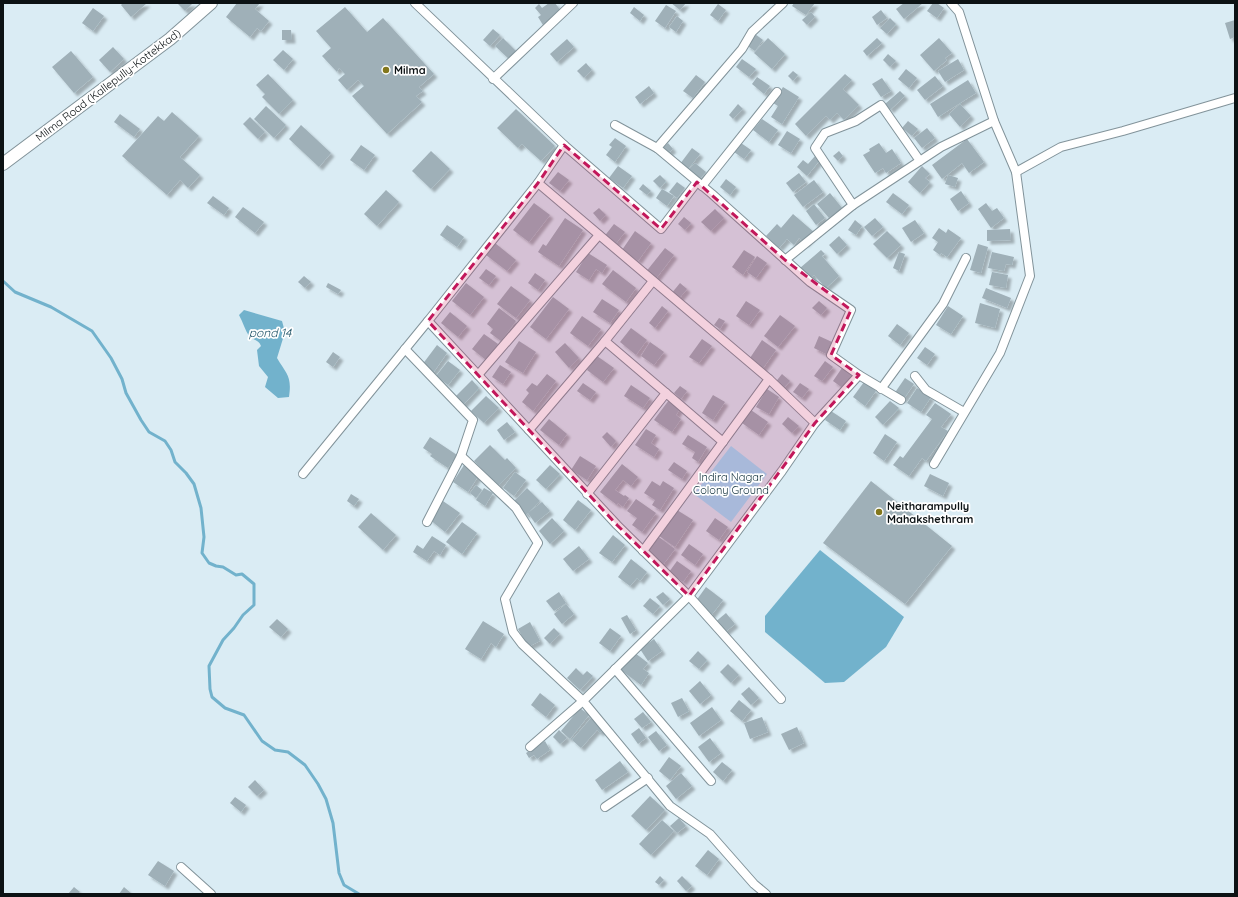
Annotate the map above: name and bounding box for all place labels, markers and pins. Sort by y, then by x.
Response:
place label: Milma [394,63,426,77]
marker: Milma [381,65,391,75]
place label: Neitharampully Mahakshethram [887,499,973,526]
marker: Neitharampully Mahakshethram [874,507,884,517]

